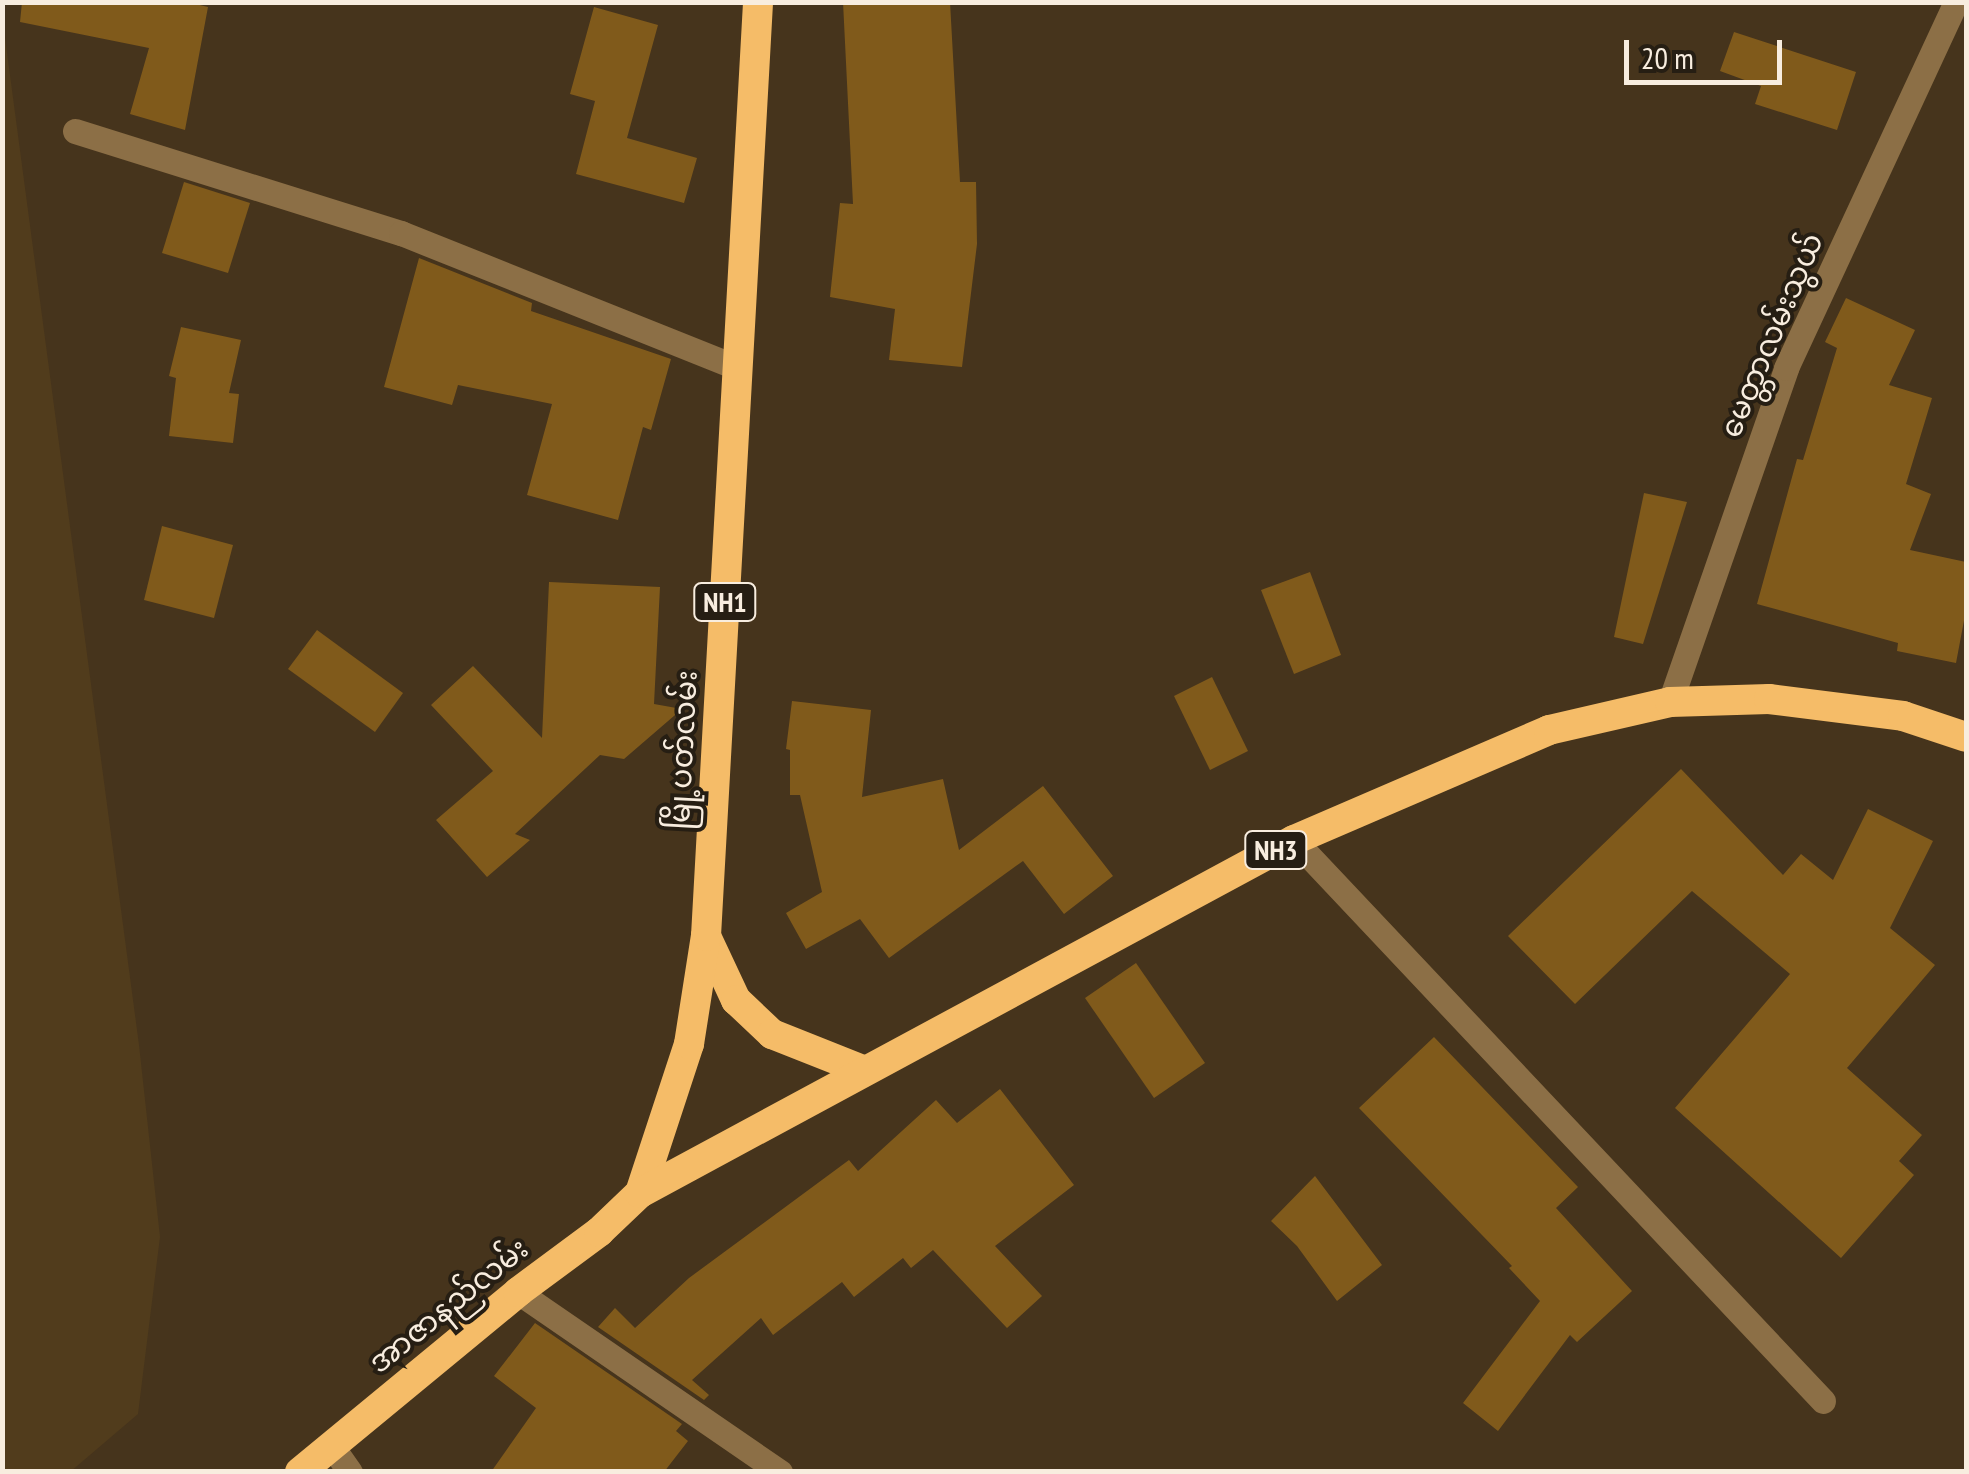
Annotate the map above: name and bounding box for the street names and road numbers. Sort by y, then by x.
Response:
street label: မေတ္တာလမ်းသွယ် [1712,228,1830,442]
road number: NH1 [692,579,758,625]
street label: မြို့ပတ်လမ်း [660,669,704,831]
road number: NH3 [1244,827,1308,873]
street label: အာဇာနည်လမ်း [361,1230,535,1380]

